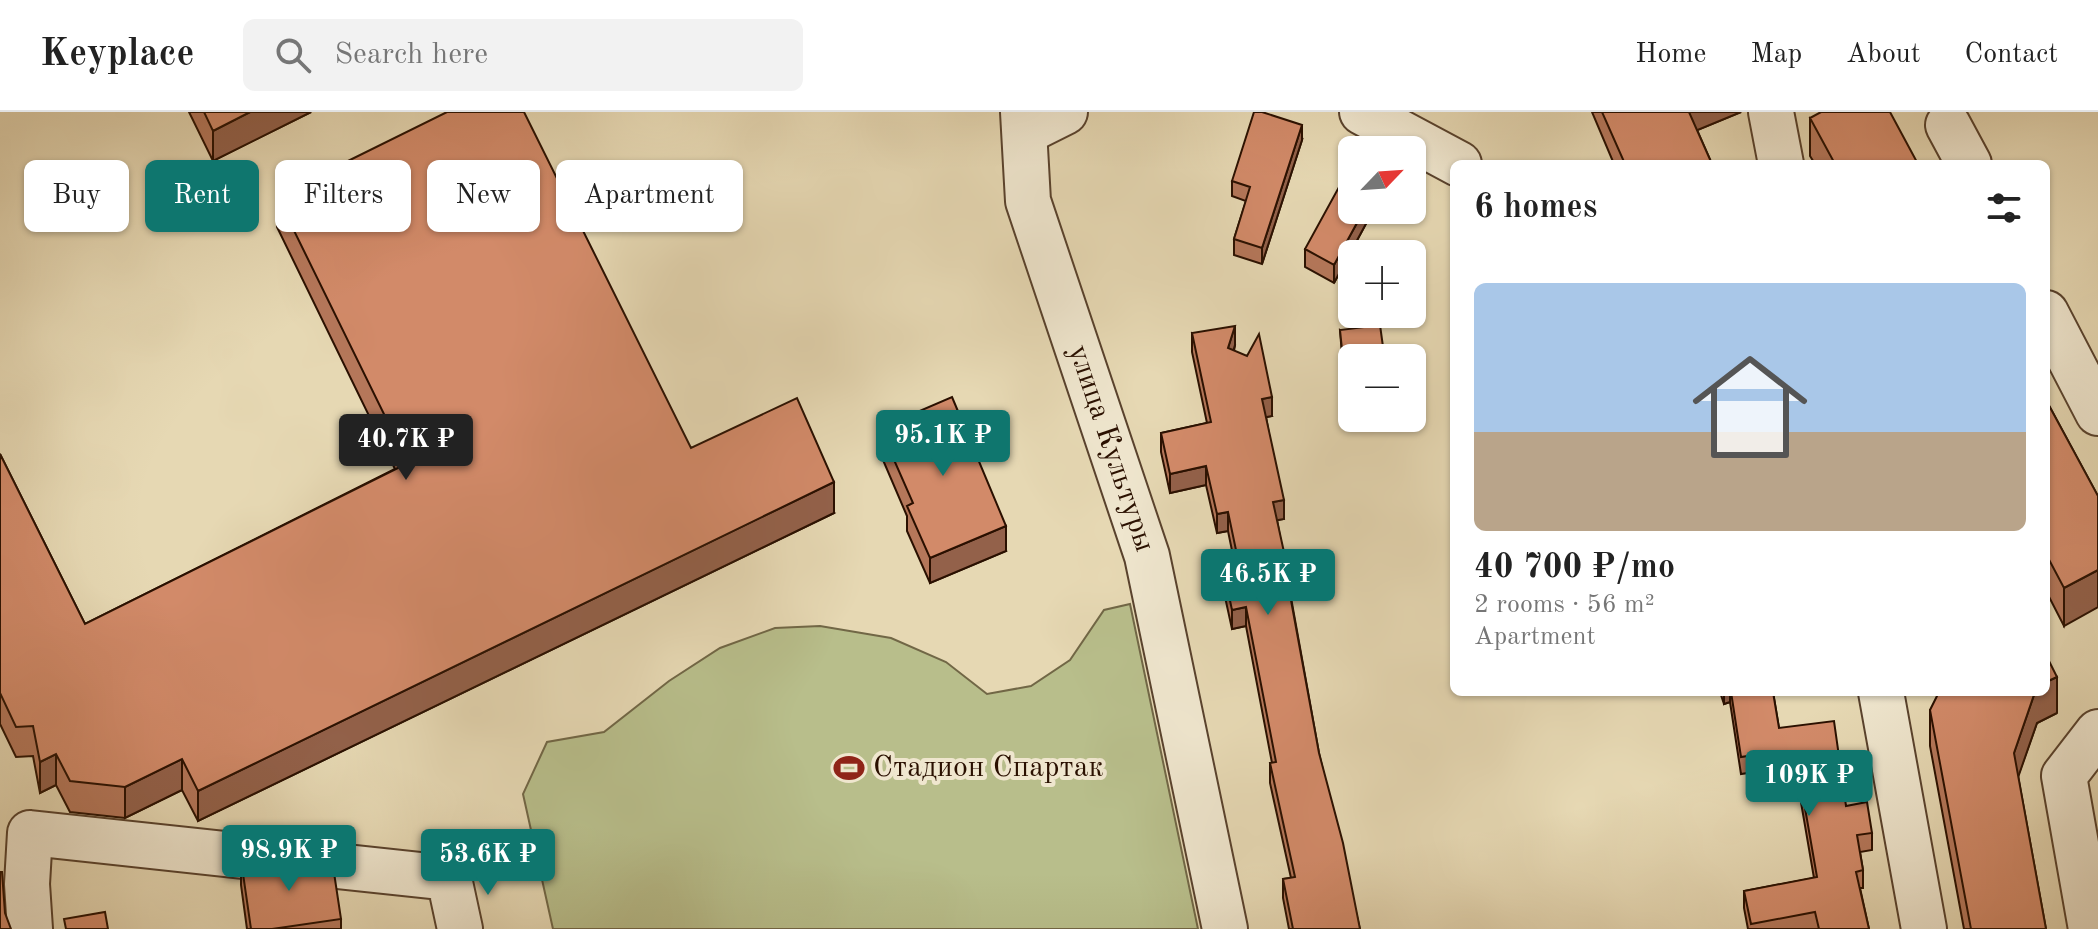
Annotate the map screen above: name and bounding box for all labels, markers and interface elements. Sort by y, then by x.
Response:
search box [243,19,803,91]
icon: search [271,33,315,77]
text: Keyplace [40,36,195,74]
text: Search here [335,40,488,70]
text: Home [1635,41,1706,69]
text: Map [1750,41,1802,69]
text: About [1846,41,1921,69]
text: Contact [1965,41,2058,69]
north arrow [1338,136,1426,224]
map controls [1338,136,1426,432]
chip: Buy [24,160,129,232]
chip: Rent [145,160,259,232]
chip: Filters [275,160,411,232]
chip: New [427,160,540,232]
chip: Apartment [556,160,743,232]
icon: filters [1982,186,2026,230]
text: 6 homes [1474,191,1597,225]
button: + [1338,240,1426,328]
icon: home [1678,335,1822,479]
street label: улица Культуры [1062,341,1159,555]
button: − [1338,344,1426,432]
pin: 95.1K ₽ [869,410,1017,478]
pin: 40.7K ₽ [332,414,480,482]
text: 95.1K ₽ [894,423,992,449]
text: 40.7K ₽ [357,427,455,453]
pin: 46.5K ₽ [1194,549,1342,617]
text: 40 700 ₽/mo [1474,551,1675,585]
text: 46.5K ₽ [1219,562,1317,588]
text: 2 rooms · 56 m² [1474,592,1655,618]
text: Apartment [1474,624,1596,650]
pin: 109K ₽ [1744,750,1874,818]
sports icon: Стадион Спартак [832,751,866,785]
place label: Стадион Спартак [873,753,1104,783]
text: 109K ₽ [1764,763,1854,789]
pin: 98.9K ₽ [215,825,363,893]
pin: 53.6K ₽ [414,829,562,897]
text: 98.9K ₽ [240,838,338,864]
text: 53.6K ₽ [439,842,537,868]

